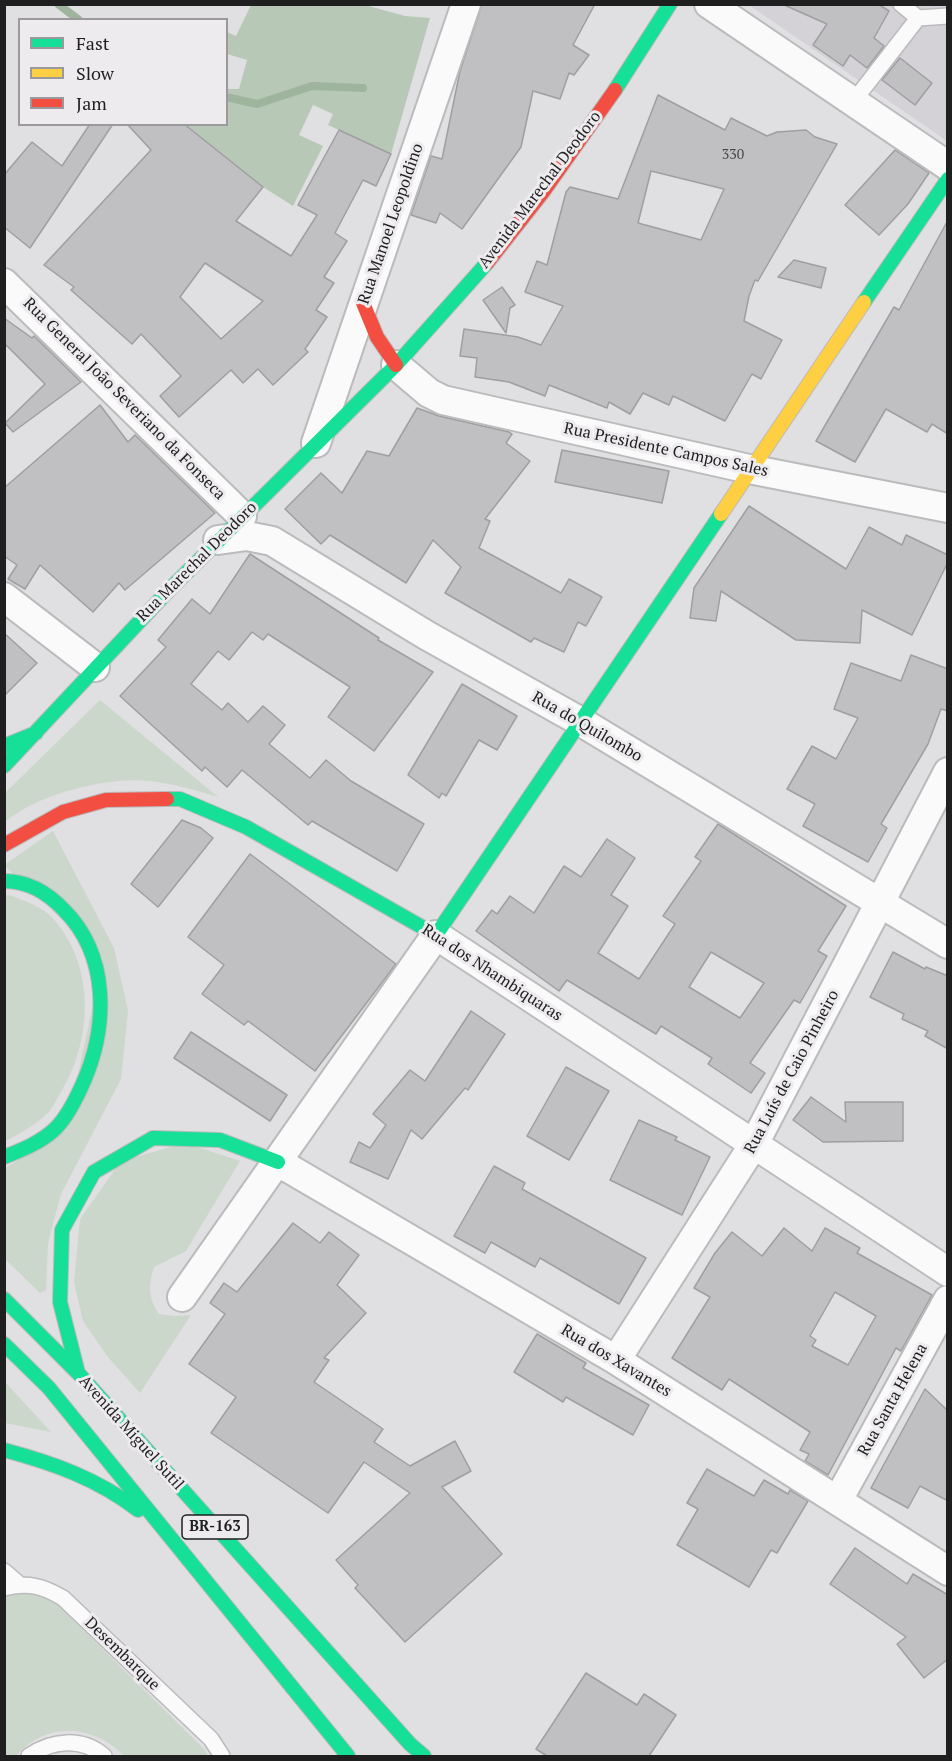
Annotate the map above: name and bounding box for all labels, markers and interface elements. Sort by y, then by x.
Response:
legend [18,18,228,126]
text: Fast [76,31,109,55]
text: Slow [76,61,114,85]
text: Jam [76,91,107,115]
street label: Avenida Marechal Deodoro [475,108,605,272]
street label: Rua Manoel Leopoldino [354,141,428,307]
house number: 330 [722,147,744,163]
street label: Rua General João Severiano da Fonseca [19,294,229,504]
street label: Rua Presidente Campos Sales [562,419,770,481]
street label: Rua Marechal Deodoro [133,498,261,626]
street label: Rua do Quilombo [529,688,645,766]
street label: Rua dos Nhambiquaras [418,920,566,1026]
street label: Rua Luís de Caio Pinheiro [741,987,843,1157]
street label: Rua dos Xavantes [557,1321,675,1401]
street label: Rua Santa Helena [854,1340,932,1460]
street label: Avenida Miguel Sutil [75,1372,187,1494]
road number: BR-163 [182,1515,248,1539]
street label: Desembarque [80,1613,164,1695]

